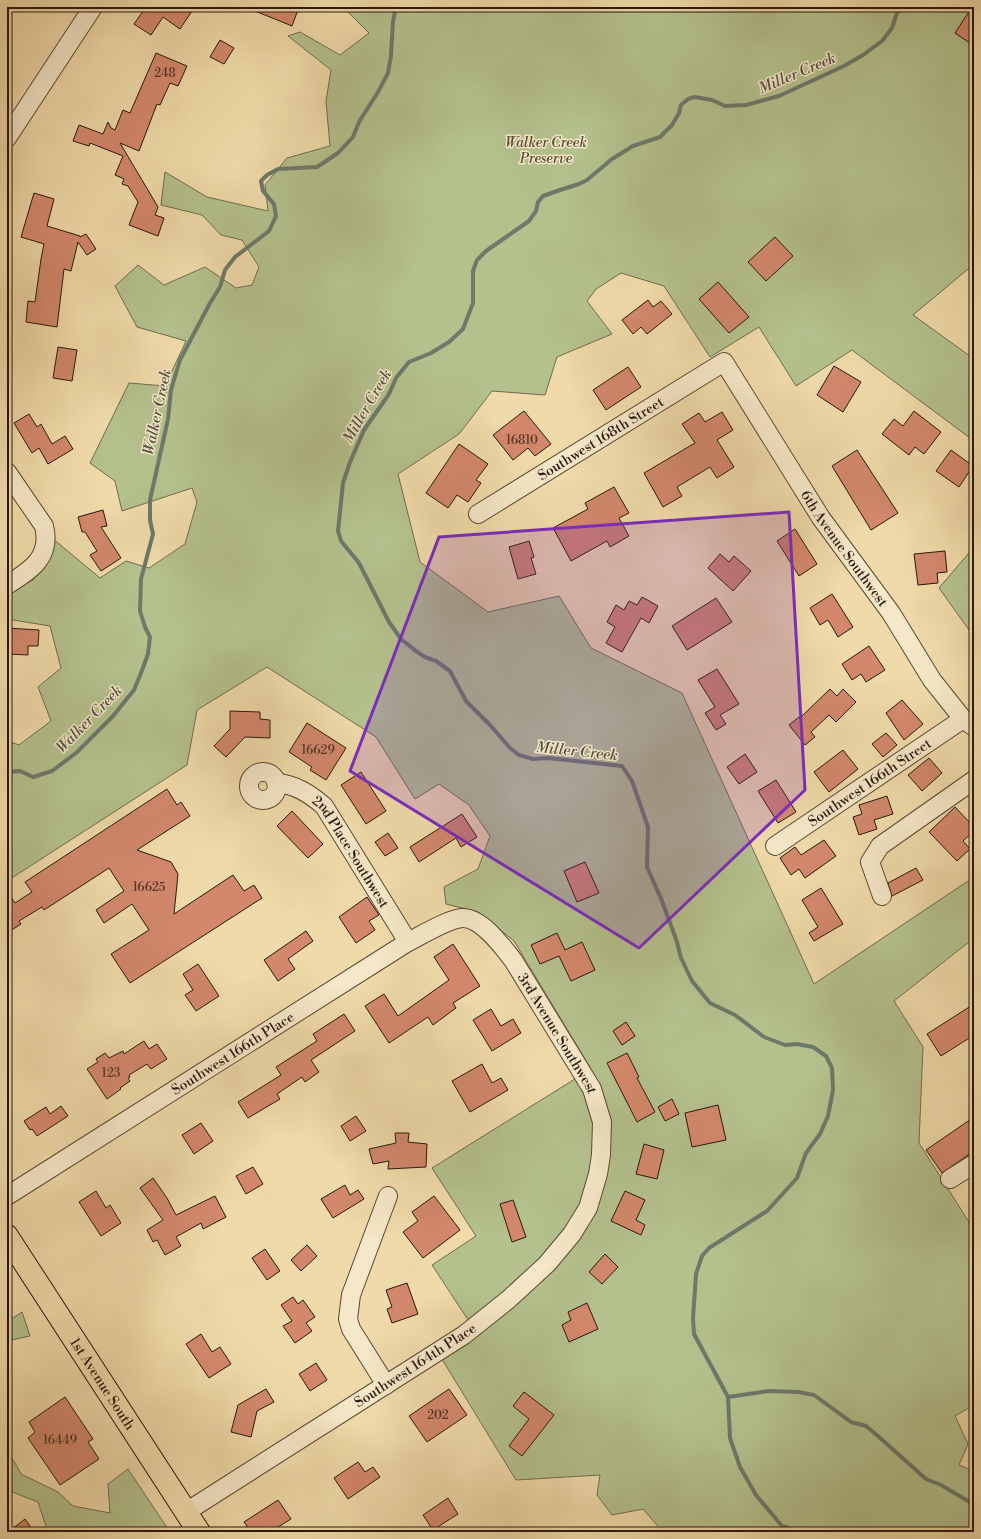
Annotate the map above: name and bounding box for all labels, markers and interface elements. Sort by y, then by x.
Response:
water label: Miller Creek [756,49,839,98]
house number: 248 [154,66,176,81]
park label: Walker Creek Preserve [505,134,587,168]
water label: Miller Creek [339,366,396,447]
water label: Walker Creek [139,367,176,457]
street label: Southwest 168th Street [535,393,668,485]
house number: 16810 [506,433,538,448]
street label: 6th Avenue Southwest [796,487,891,611]
water label: Walker Creek [52,681,127,757]
street label: Southwest 166th Street [805,735,935,831]
water label: Miller Creek [535,738,619,765]
house number: 16629 [301,743,335,758]
street label: 2nd Place Southwest [308,792,393,912]
house number: 16625 [133,880,166,895]
street label: 3rd Avenue Southwest [513,970,601,1096]
street label: Southwest 166th Place [168,1008,298,1100]
house number: 123 [102,1066,121,1081]
street label: Southwest 164th Place [351,1320,480,1412]
street label: 1st Avenue South [65,1335,139,1434]
house number: 202 [427,1408,449,1423]
house number: 16449 [43,1433,77,1448]

